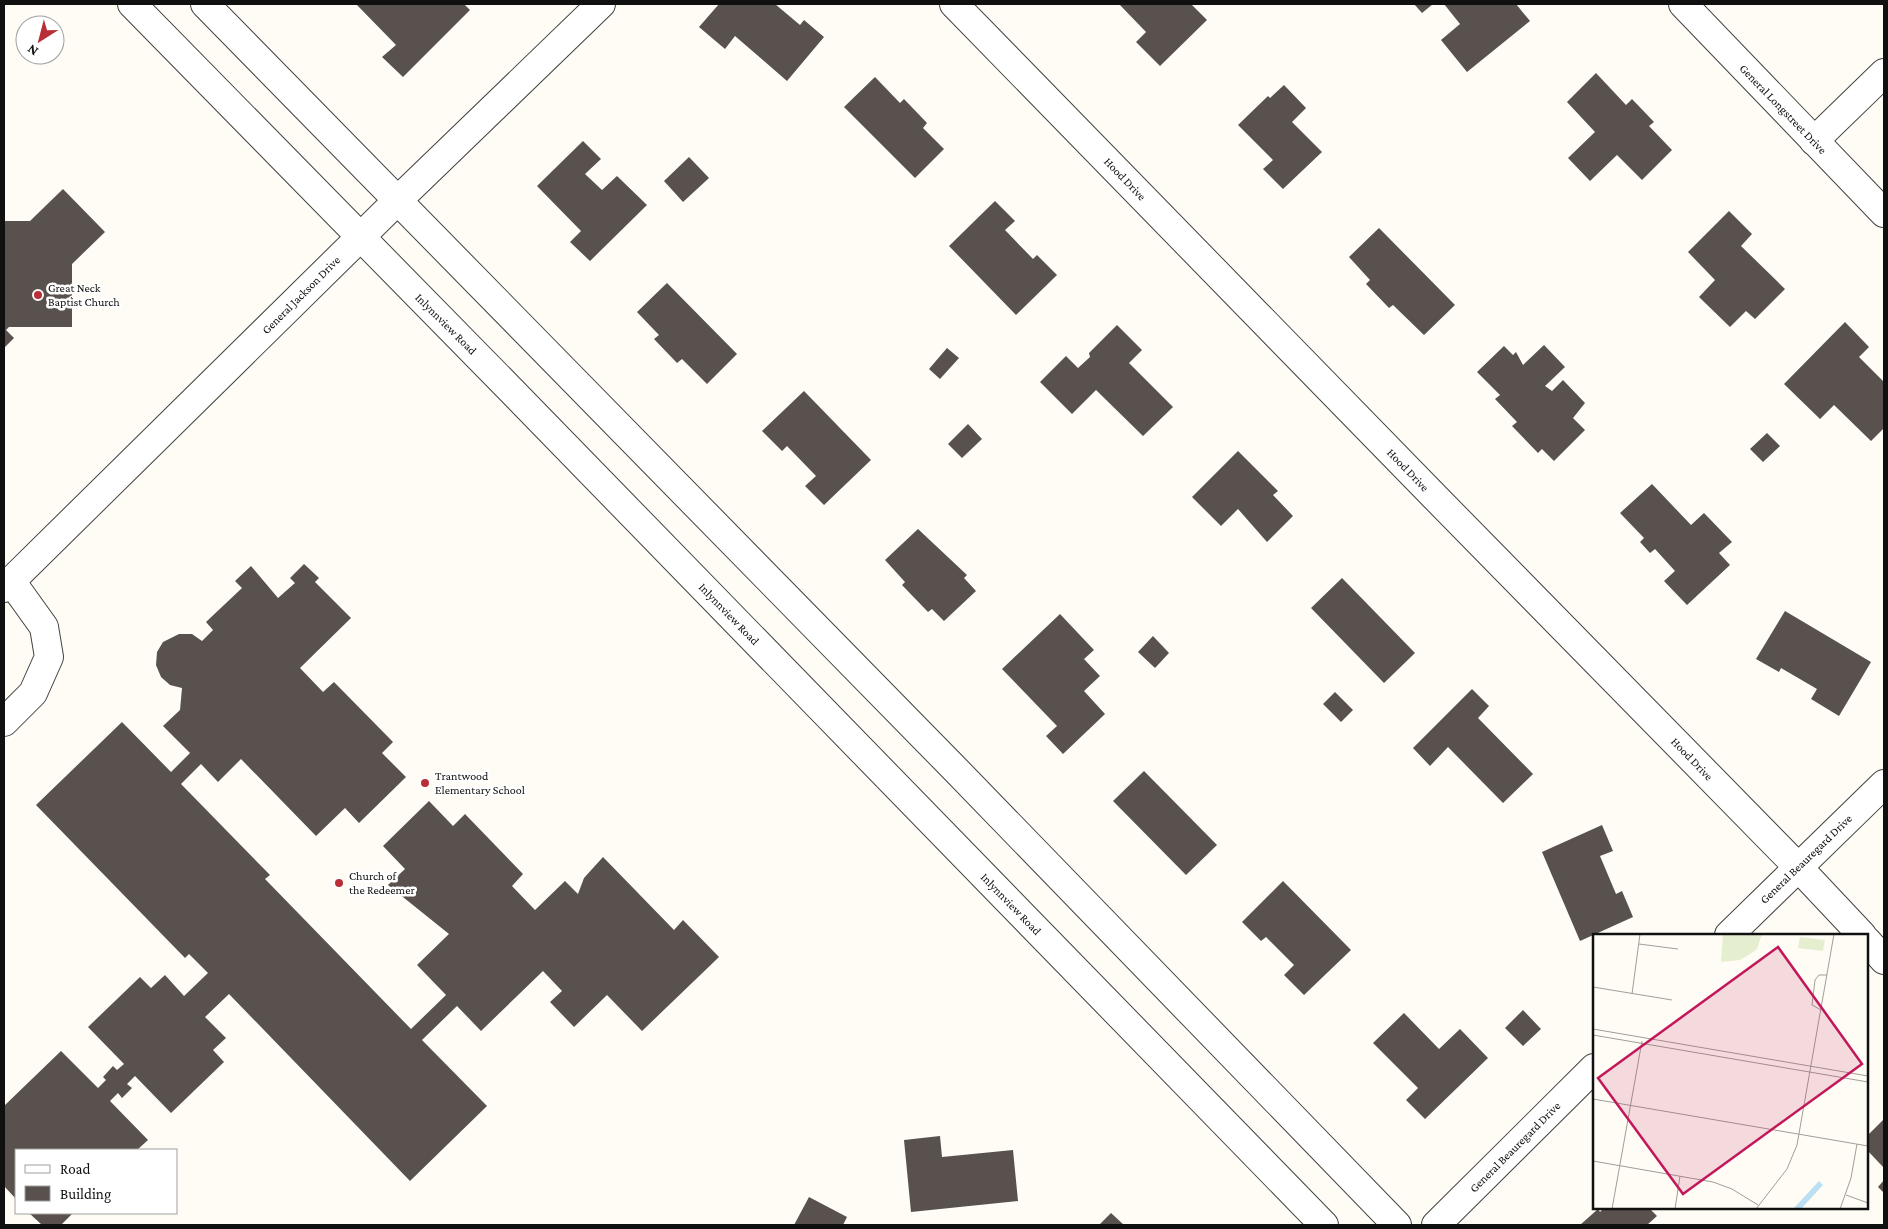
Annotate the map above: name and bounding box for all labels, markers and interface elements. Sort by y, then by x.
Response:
north arrow [15,15,65,65]
text: N [23,41,41,60]
street label: General Longstreet Drive [1737,61,1829,157]
street label: Hood Drive [1101,155,1149,203]
street label: General Jackson Drive [259,253,343,337]
place label: Great Neck Baptist Church [48,281,120,309]
marker: Great Neck Baptist Church [32,289,44,301]
street label: Inlynnview Road [412,290,480,358]
street label: Hood Drive [1384,446,1432,494]
street label: Inlynnview Road [696,580,763,648]
street label: Hood Drive [1668,735,1716,783]
place label: Trantwood Elementary School [435,769,525,797]
marker: Trantwood Elementary School [419,777,431,789]
street label: General Beauregard Drive [1757,811,1855,907]
place label: Church of the Redeemer [349,869,416,897]
street label: Inlynnview Road [978,870,1045,938]
marker: Church of the Redeemer [333,877,345,889]
inset map [1593,934,1868,1209]
street label: General Beauregard Drive [1467,1099,1563,1195]
legend [15,1149,178,1214]
text: Road [60,1161,91,1177]
text: Building [60,1186,111,1203]

